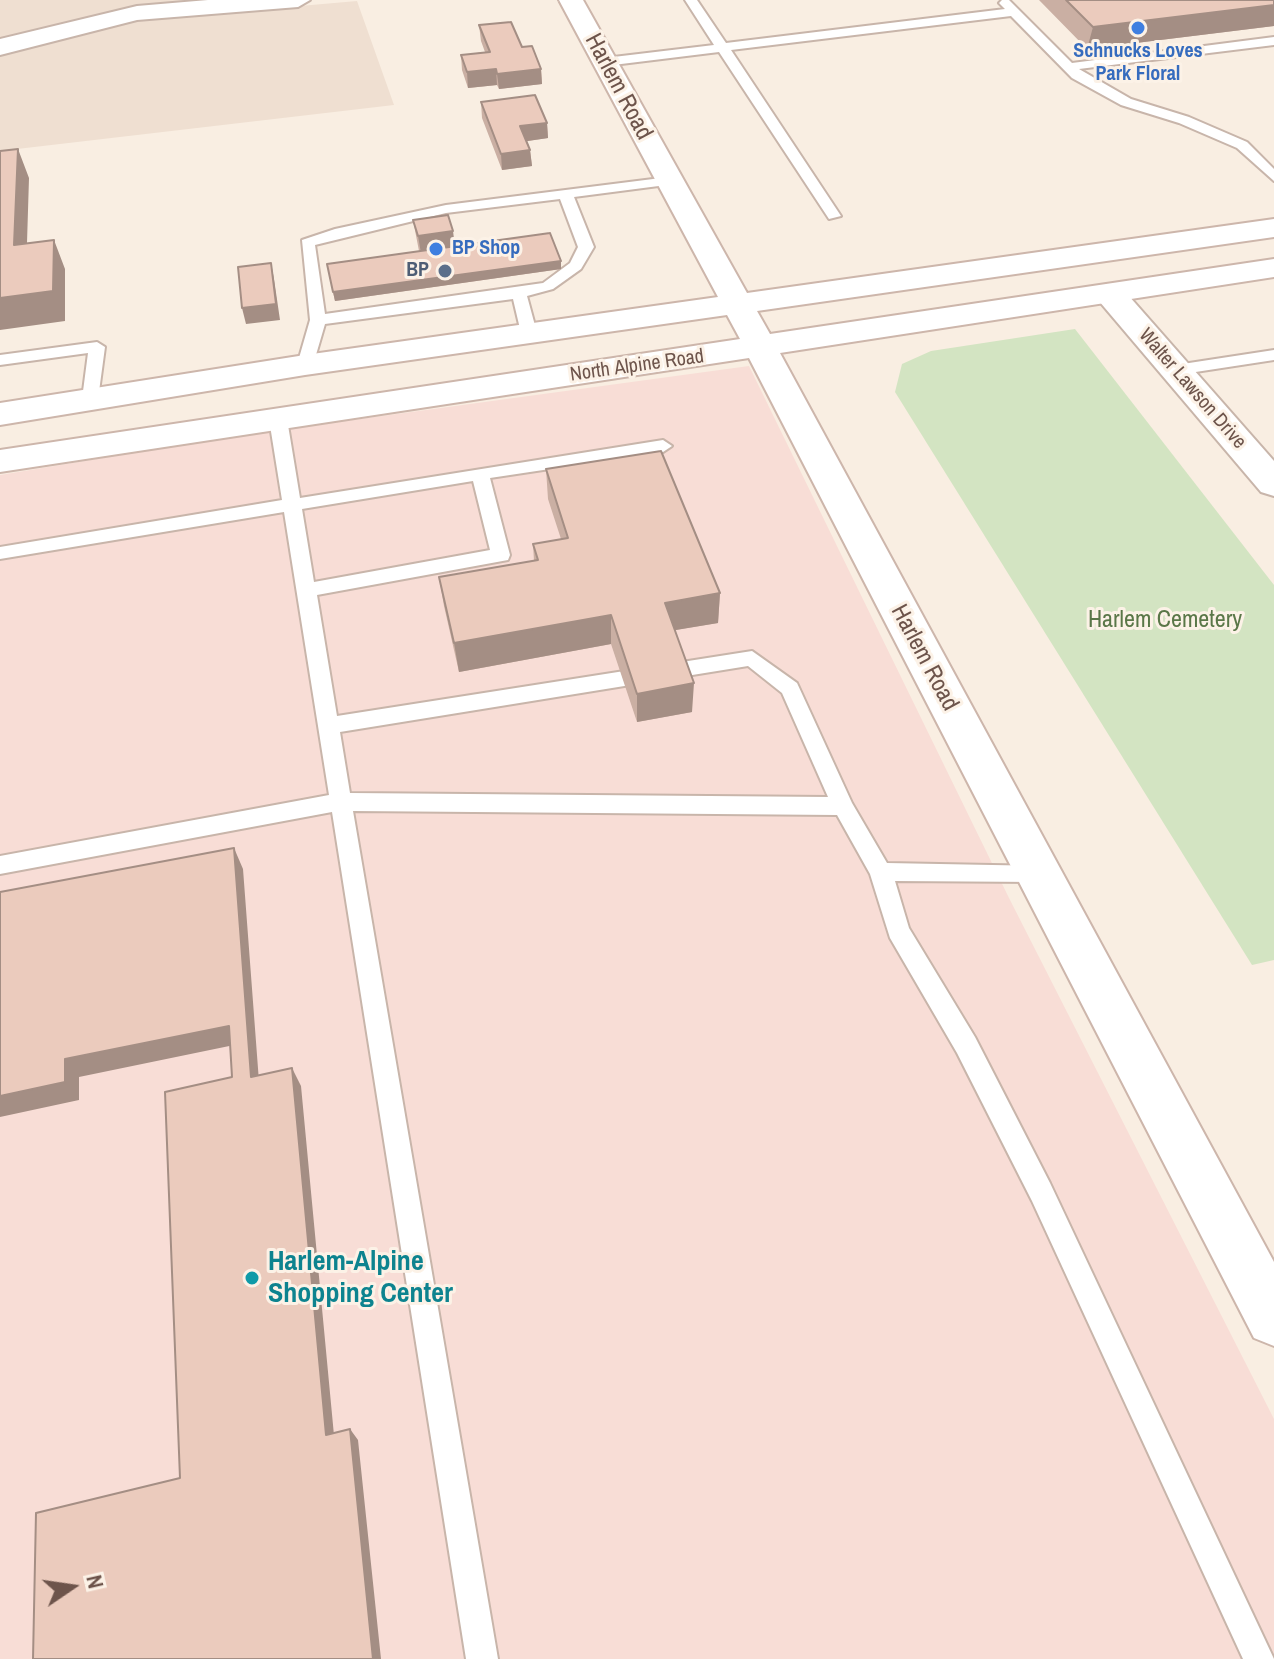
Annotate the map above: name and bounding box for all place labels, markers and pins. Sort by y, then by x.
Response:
marker: Schnucks Loves Park Floral [1129,19,1147,37]
place label: Schnucks Loves Park Floral [1073,40,1203,87]
place label: BP Shop [452,237,520,261]
marker: BP Shop [427,240,445,258]
place label: BP [406,259,429,283]
marker: BP [436,262,454,280]
place label: Harlem-Alpine Shopping Center [268,1245,453,1311]
marker: Harlem-Alpine Shopping Center [243,1269,261,1287]

